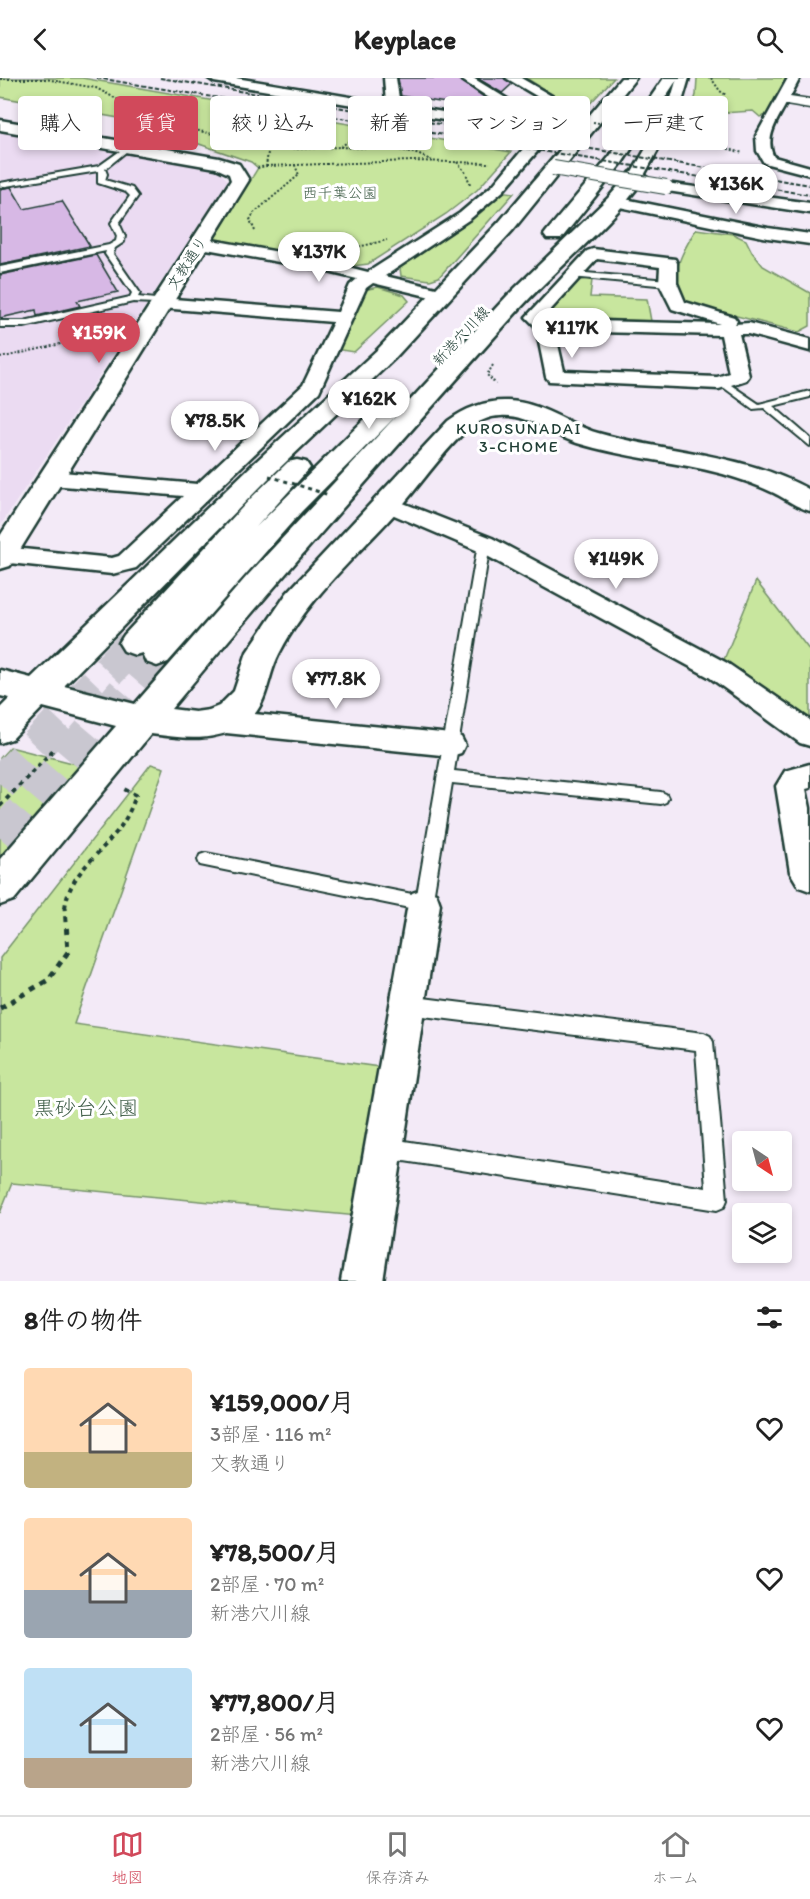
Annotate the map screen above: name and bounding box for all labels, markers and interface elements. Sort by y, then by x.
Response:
icon: back [24,23,57,56]
text: Keyplace [354,23,456,56]
icon: search [753,23,786,56]
chip: 購入 [18,96,102,150]
chip: 賃貸 [114,96,198,150]
chip: 絞り込み [210,96,336,150]
chip: 新着 [348,96,432,150]
chip: マンション [444,96,590,150]
chip: 一戸建て [602,96,728,150]
pin: ¥136K [694,164,778,215]
text: ¥136K [709,171,763,195]
park label: 西千葉公園 [302,184,378,202]
pin: ¥137K [277,232,361,283]
street label: 文教通り [163,233,211,293]
text: ¥137K [292,239,346,263]
street label: 新港穴川線 [429,302,493,370]
pin: ¥117K [530,308,614,359]
pin: ¥159K [57,313,141,364]
text: ¥117K [546,315,598,339]
text: ¥159K [72,320,126,344]
pin: ¥162K [327,379,411,430]
text: ¥162K [342,386,396,410]
pin: ¥78.5K [166,401,264,452]
text: ¥78.5K [185,408,245,432]
district label: KUROSUNADAI 3-CHOME [456,419,582,456]
pin: ¥149K [574,539,658,590]
text: ¥149K [588,546,644,570]
pin: ¥77.8K [287,659,385,710]
text: ¥77.8K [306,666,366,690]
park label: 黒砂台公園 [34,1095,139,1120]
north arrow [732,1131,792,1191]
map controls [732,1131,792,1263]
button: layers [732,1203,792,1263]
icon: filters [753,1301,786,1334]
text: 8件の物件 [24,1304,142,1336]
text: ¥159,000/月 [210,1386,355,1418]
icon: home [72,1392,144,1464]
icon: heart [753,1412,786,1445]
text: 3部屋 · 116 m² [210,1422,331,1446]
text: 文教通り [210,1451,290,1475]
text: ¥78,500/月 [210,1536,341,1568]
icon: home [72,1542,144,1614]
icon: heart [753,1562,786,1595]
text: 2部屋 · 70 m² [210,1572,324,1596]
text: 新港穴川線 [210,1601,310,1625]
text: ¥77,800/月 [210,1686,340,1718]
icon: home [72,1692,144,1764]
icon: heart [753,1712,786,1745]
text: 2部屋 · 56 m² [210,1722,323,1746]
text: 新港穴川線 [210,1751,310,1775]
tab: 地図 [111,1828,144,1888]
tab: 保存済み [366,1828,430,1888]
tab: ホーム [652,1828,699,1888]

